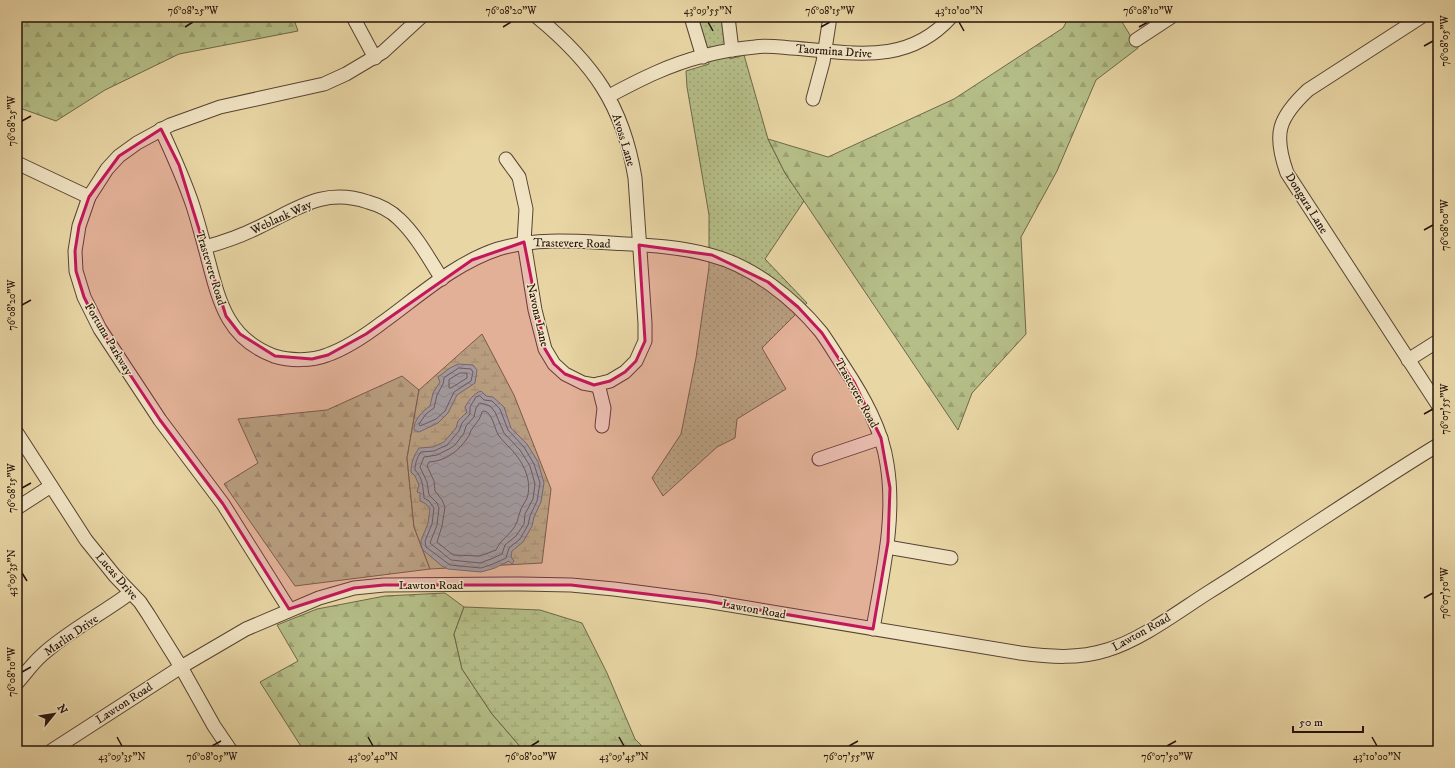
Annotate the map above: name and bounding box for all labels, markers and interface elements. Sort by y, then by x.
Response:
text: 76°08'25"W [168,5,219,17]
text: 76°08'20"W [486,5,537,17]
text: 43°09'55"N [684,5,732,17]
text: 76°08'15"W [805,5,855,17]
text: 43°10'00"N [935,5,983,17]
text: 76°08'10"W [1123,5,1174,17]
text: 76°08'05"W [1439,15,1451,67]
street label: Taormina Drive [795,41,872,62]
text: 76°08'25"W [6,95,18,146]
street label: Avoss Lane [608,112,639,168]
street label: Dongara Lane [1282,170,1331,237]
street label: Weblank Way [247,197,314,239]
text: 76°08'00"W [1439,198,1451,251]
street label: Trastevere Road [192,229,229,307]
street label: Trastevere Road [533,235,611,252]
text: 76°08'20"W [6,279,18,331]
street label: Navona Lane [523,282,552,348]
street label: Fortuna Parkway [81,300,136,378]
street label: Trastevere Road [831,356,882,431]
text: 76°07'55"W [1439,383,1451,434]
text: 76°08'15"W [6,463,18,513]
text: 43°09'35"N [6,549,18,597]
street label: Lucas Drive [92,550,141,603]
text: 76°07'50"W [1439,566,1451,619]
street label: Lawton Road [399,578,463,593]
street label: Lawton Road [721,596,787,623]
street label: Lawton Road [1109,610,1173,655]
street label: Marlin Drive [41,611,101,660]
text: 76°08'10"W [6,646,18,697]
street label: Lawton Road [93,679,156,727]
north arrow [34,694,74,734]
text: N [53,702,70,717]
scale bar [1293,708,1363,734]
text: 50 m [1299,715,1323,730]
text: 43°09'35"N [98,751,146,763]
text: 76°08'05"W [186,751,238,763]
text: 43°09'40"N [348,751,398,763]
text: 76°08'00"W [505,751,558,763]
text: 43°09'45"N [599,751,649,763]
text: 76°07'55"W [824,751,875,763]
text: 76°07'50"W [1141,751,1194,763]
text: 43°10'00"N [1353,751,1401,763]

